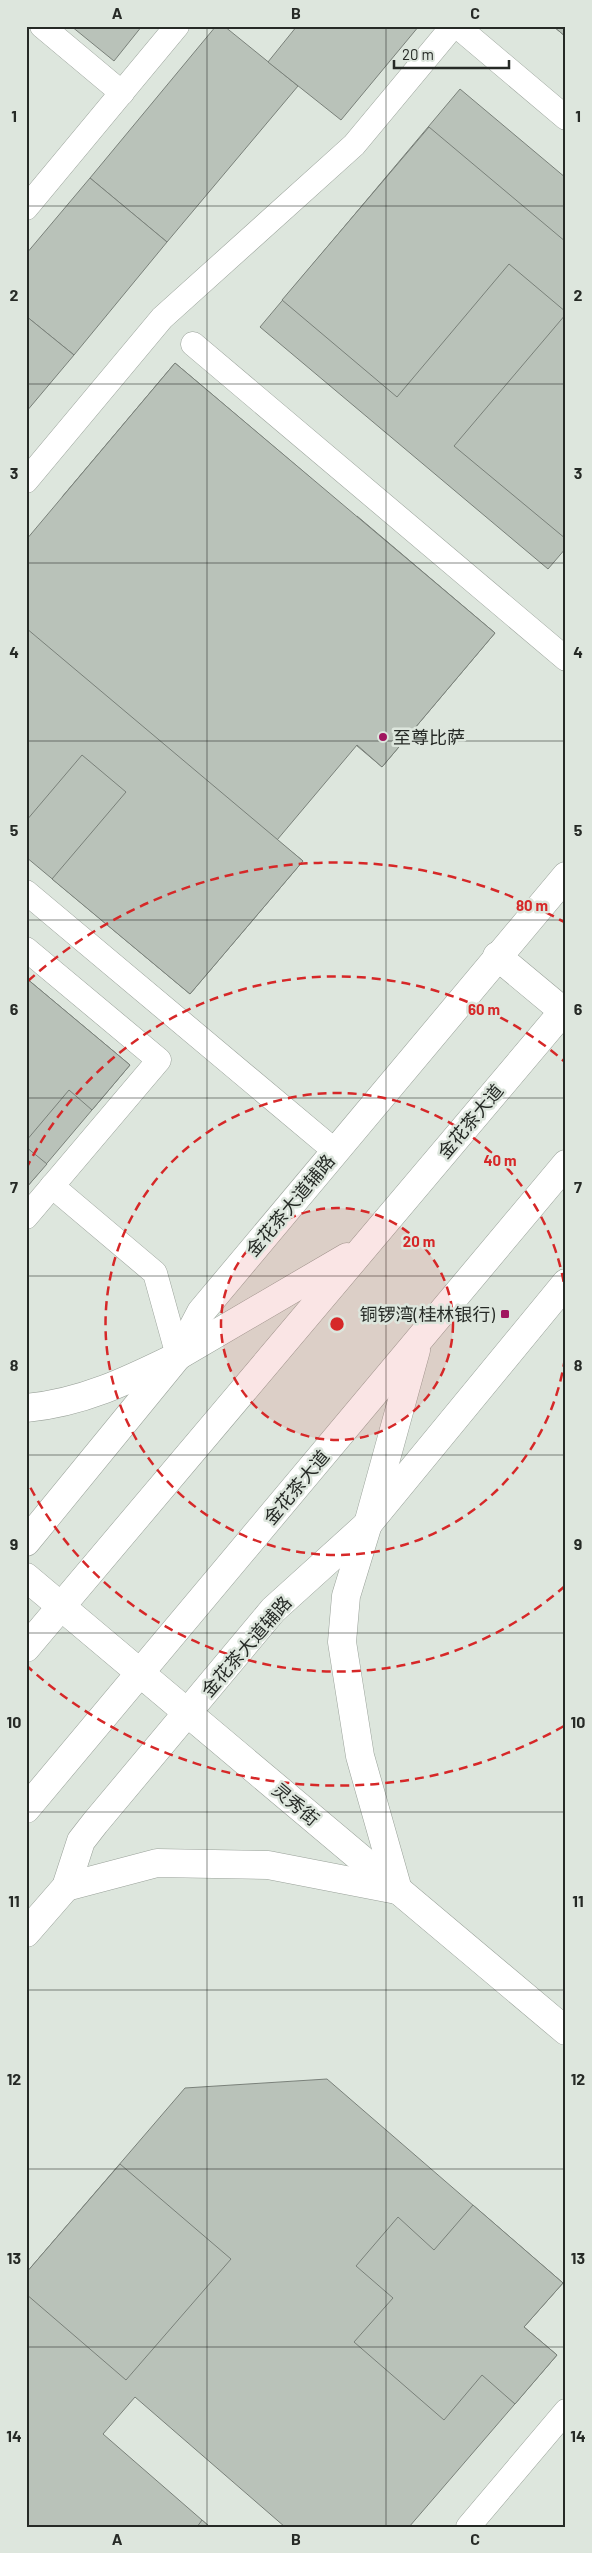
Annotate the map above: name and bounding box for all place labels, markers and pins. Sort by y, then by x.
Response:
place label: 至尊比萨 [393,726,465,748]
marker: 至尊比萨 [377,731,389,743]
place label: 铜锣湾(桂林银行) [360,1303,495,1325]
marker: 铜锣湾(桂林银行) [499,1308,511,1320]
centre of rings [328,1315,346,1333]

